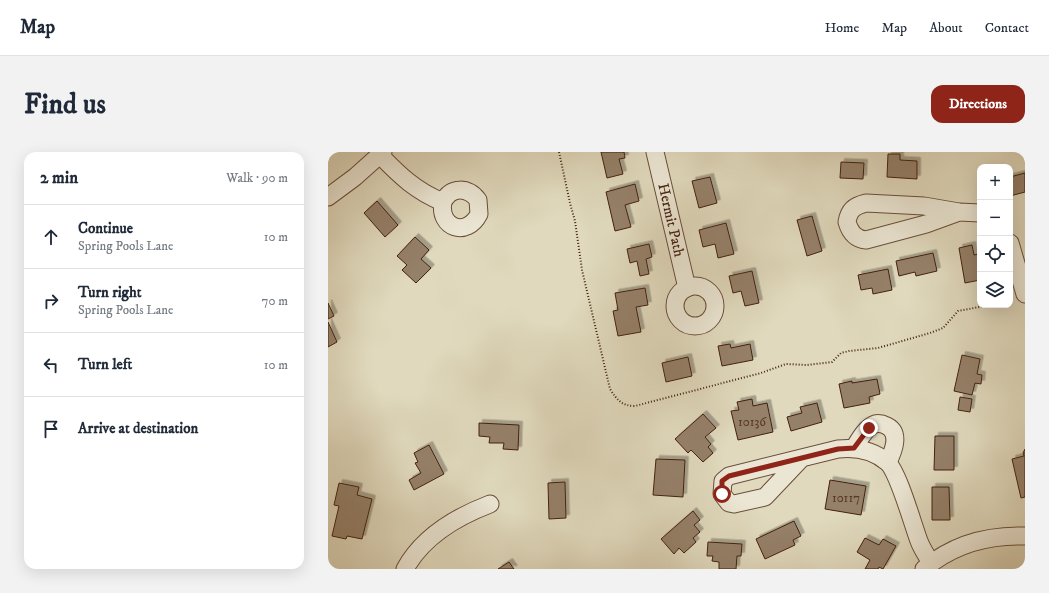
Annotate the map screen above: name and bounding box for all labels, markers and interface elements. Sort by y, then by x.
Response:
text: Map [20,16,55,39]
text: Home [825,19,859,37]
text: Map [881,19,907,37]
text: About [929,19,963,37]
text: Contact [985,19,1029,37]
button: Directions [931,85,1025,123]
text: Find us [24,87,106,122]
map controls [977,164,1013,308]
button: + [977,164,1013,200]
text: 2 min [40,167,78,189]
text: Walk · 90 m [226,170,288,186]
street label: Hermit Path [653,181,689,259]
button: − [977,200,1013,236]
text: Continue [78,219,133,238]
icon: ahead [40,226,62,248]
text: 10 m [264,229,288,245]
button: locate [977,236,1013,272]
text: Spring Pools Lane [78,238,173,254]
button: layers [977,272,1013,308]
text: Turn right [78,283,141,302]
icon: right [40,290,62,312]
text: 70 m [262,293,288,309]
text: Spring Pools Lane [78,302,173,318]
icon: left [40,354,62,376]
text: Turn left [78,355,132,374]
text: 10 m [264,357,288,373]
house number: 10136 [738,414,767,430]
icon: arrive [40,418,62,440]
text: Arrive at destination [78,419,198,438]
route end [860,419,878,437]
route start [713,485,731,503]
house number: 10117 [832,490,860,506]

